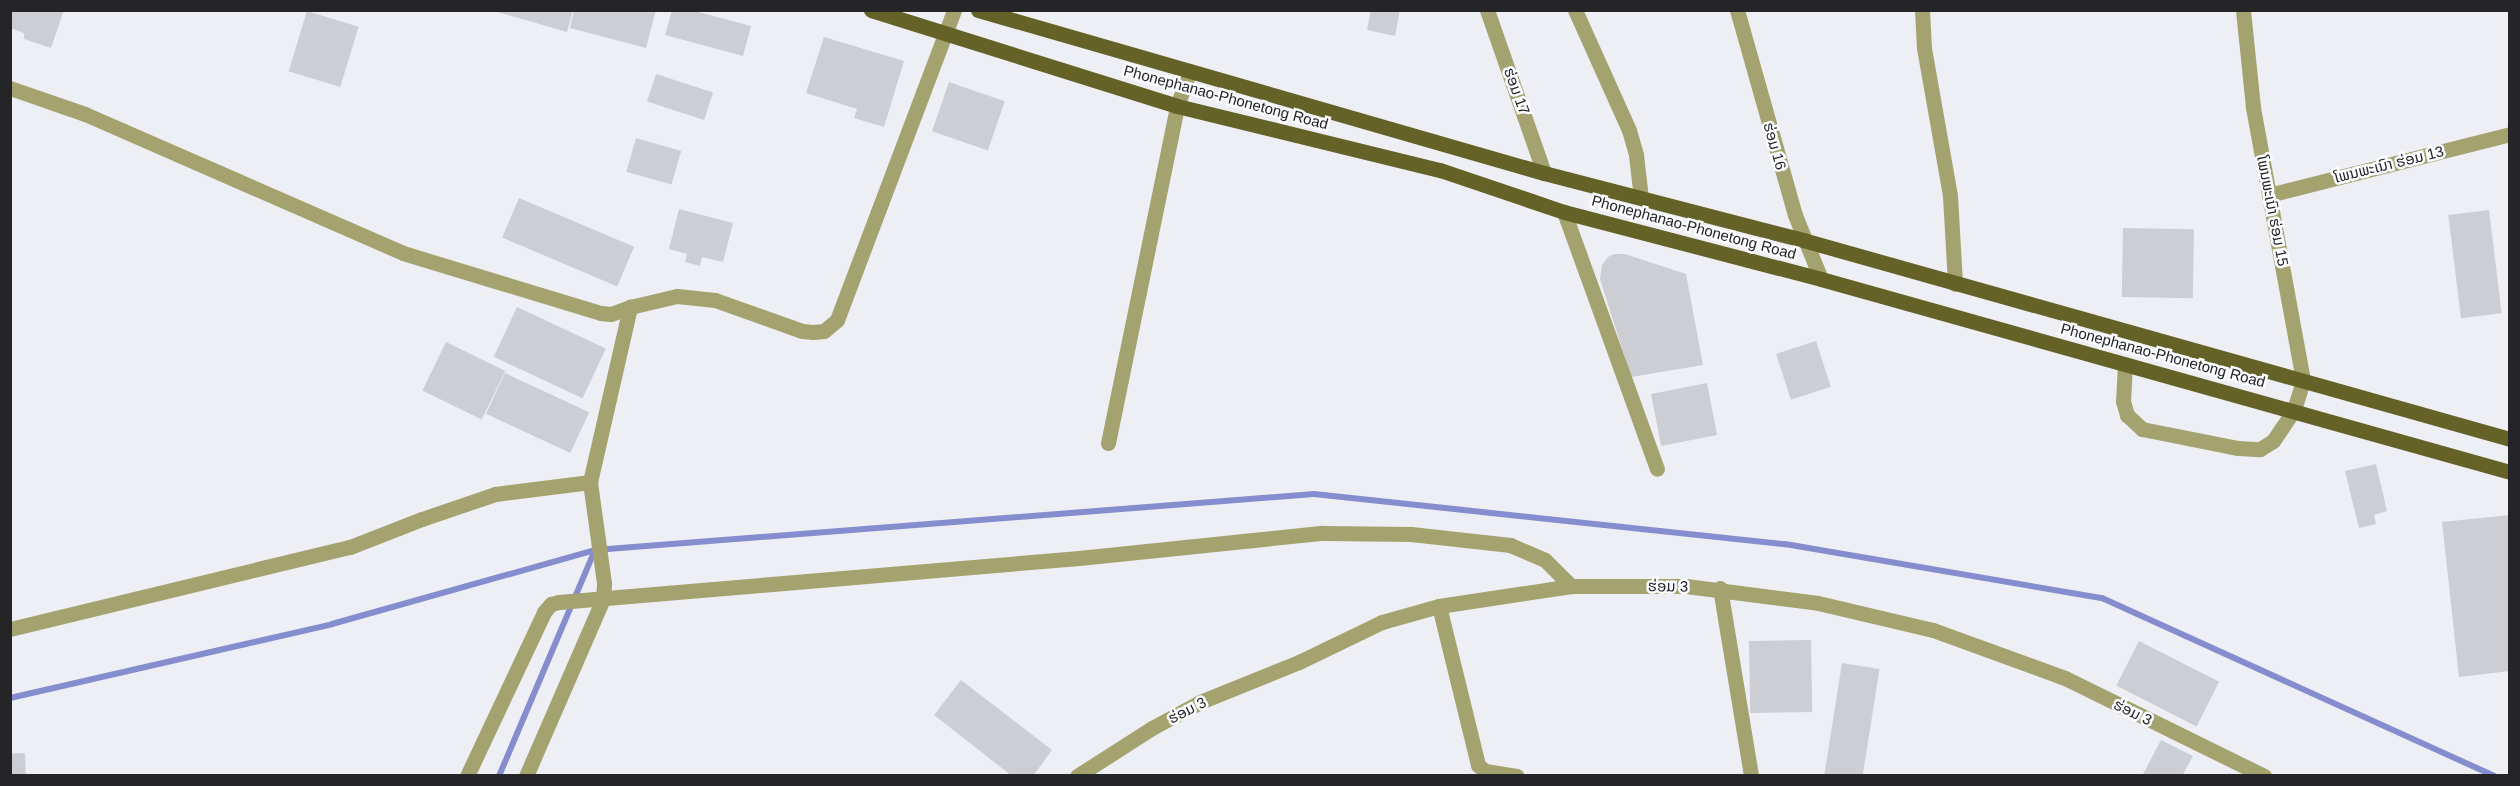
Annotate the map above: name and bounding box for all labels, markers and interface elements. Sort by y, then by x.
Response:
street label: Phonephanao-Phonetong Road [1122,61,1330,133]
street label: ຮ່ອມ 17 [1500,65,1534,117]
street label: ຮ່ອມ 16 [1760,120,1790,172]
street label: ໂພນພະເນົາ ຮ່ອມ 13 [2332,142,2446,186]
street label: ໂພນພະເນົາ ຮ່ອມ 15 [2253,154,2293,268]
street label: Phonephanao-Phonetong Road [1590,191,1798,263]
street label: Phonephanao-Phonetong Road [2059,319,2267,391]
street label: ຮ່ອມ 3 [1648,577,1688,595]
street label: ຮ່ອມ 3 [1165,693,1209,727]
street label: ຮ່ອມ 3 [2111,695,2155,729]

